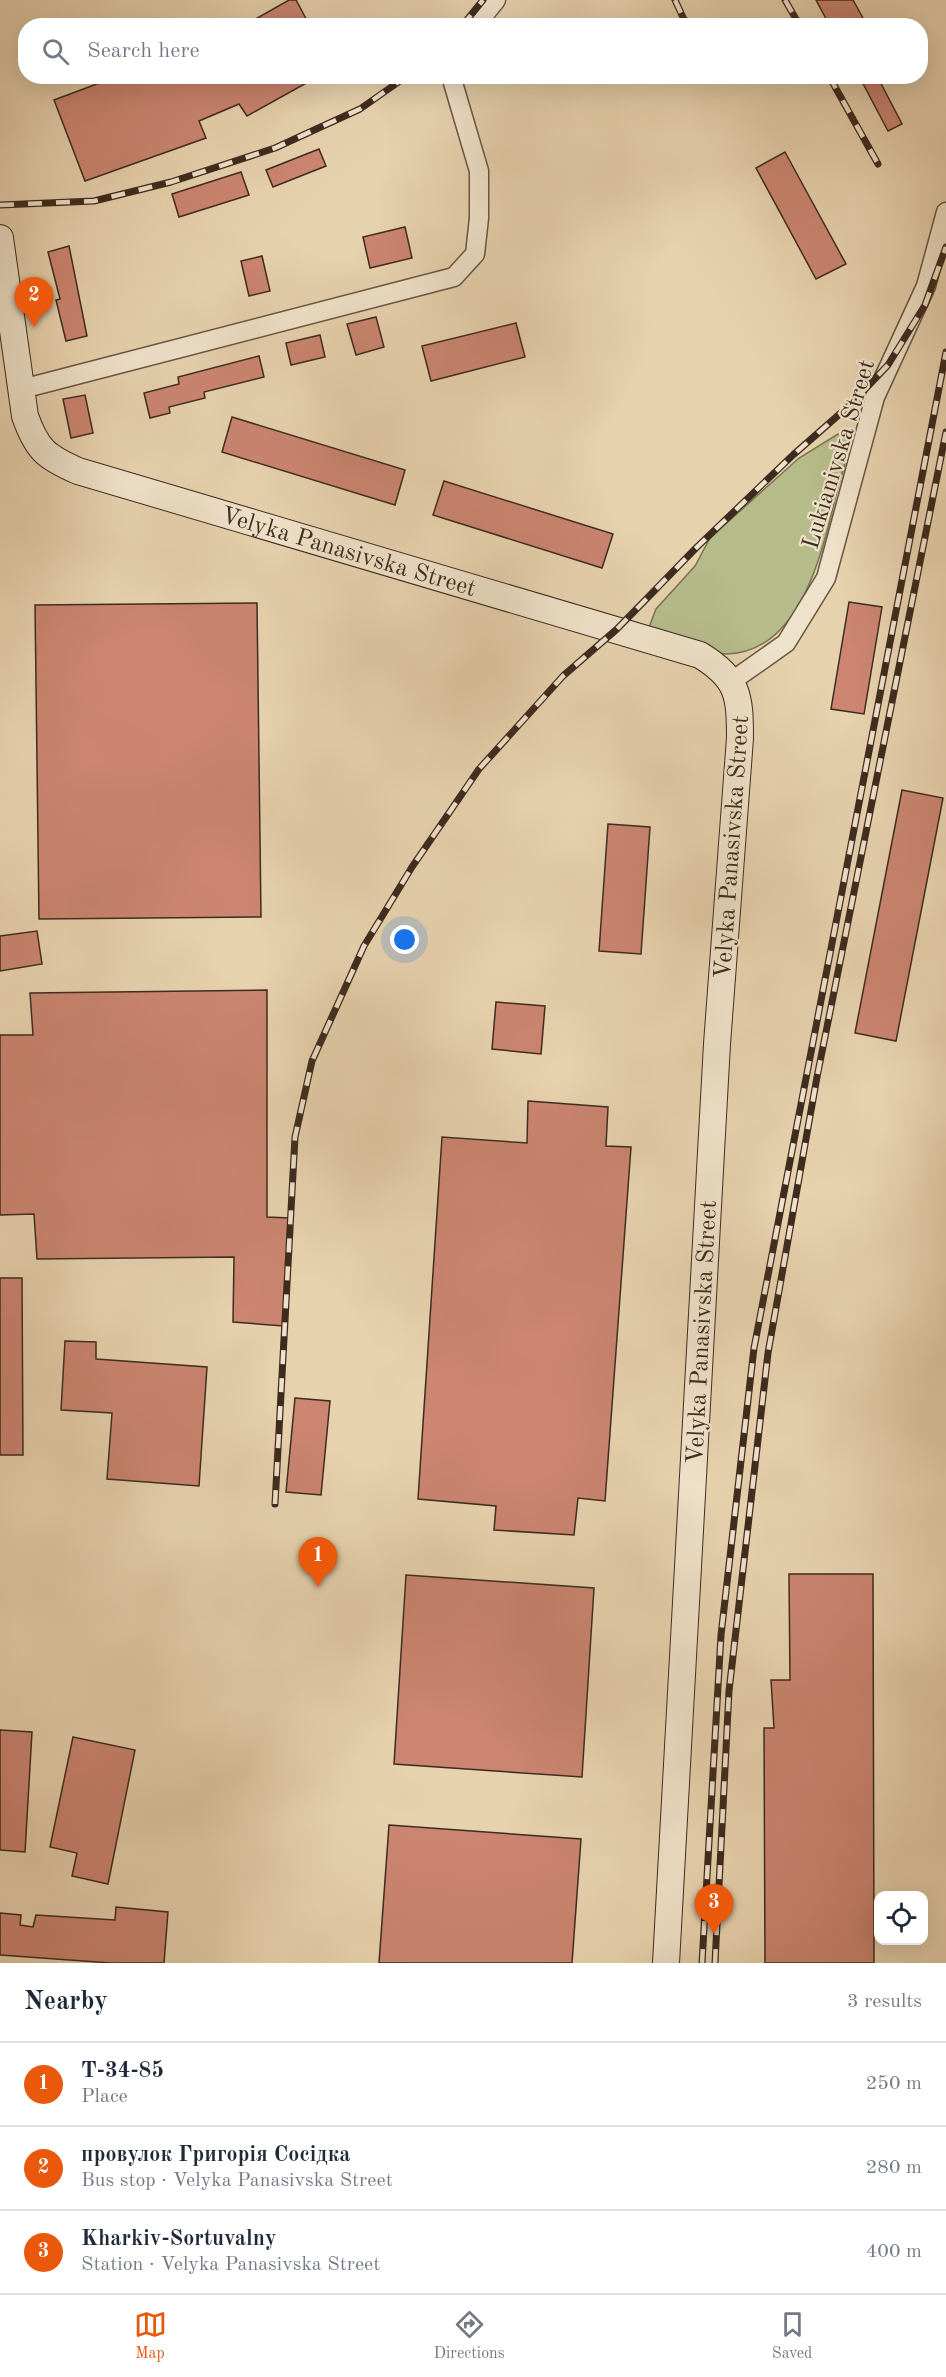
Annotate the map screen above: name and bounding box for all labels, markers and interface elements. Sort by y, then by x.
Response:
search box [18,18,928,84]
icon: search [39,35,72,68]
text: Search here [87,40,200,62]
pin: 2 [15,278,54,327]
street label: Lukianivska Street [800,357,880,552]
street label: Velyka Panasivska Street [218,504,478,602]
street label: Velyka Panasivska Street [712,715,754,980]
your location [390,925,419,954]
street label: Velyka Panasivska Street [684,1200,722,1465]
pin: 1 [298,1538,338,1587]
pin: 3 [694,1884,734,1934]
map controls [874,1891,928,1945]
button: locate [874,1891,928,1945]
text: Nearby [24,1989,108,2015]
text: 3 results [847,1992,922,2012]
text: Т-34-85 [81,2060,164,2082]
text: 1 [38,2074,49,2094]
text: 250 m [866,2074,922,2094]
text: Place [81,2087,128,2107]
text: провулок Григорія Сосідка [81,2144,350,2166]
text: 2 [38,2158,49,2178]
text: 280 m [866,2158,922,2178]
text: Bus stop · Velyka Panasivska Street [81,2171,393,2191]
text: Kharkіv-Sortuvalny [81,2228,276,2250]
text: 3 [38,2242,49,2262]
text: 400 m [866,2242,922,2262]
text: Station · Velyka Panasivska Street [81,2255,380,2275]
tab: Map [134,2308,167,2364]
tab: Directions [434,2308,505,2364]
tab: Saved [772,2308,812,2364]

